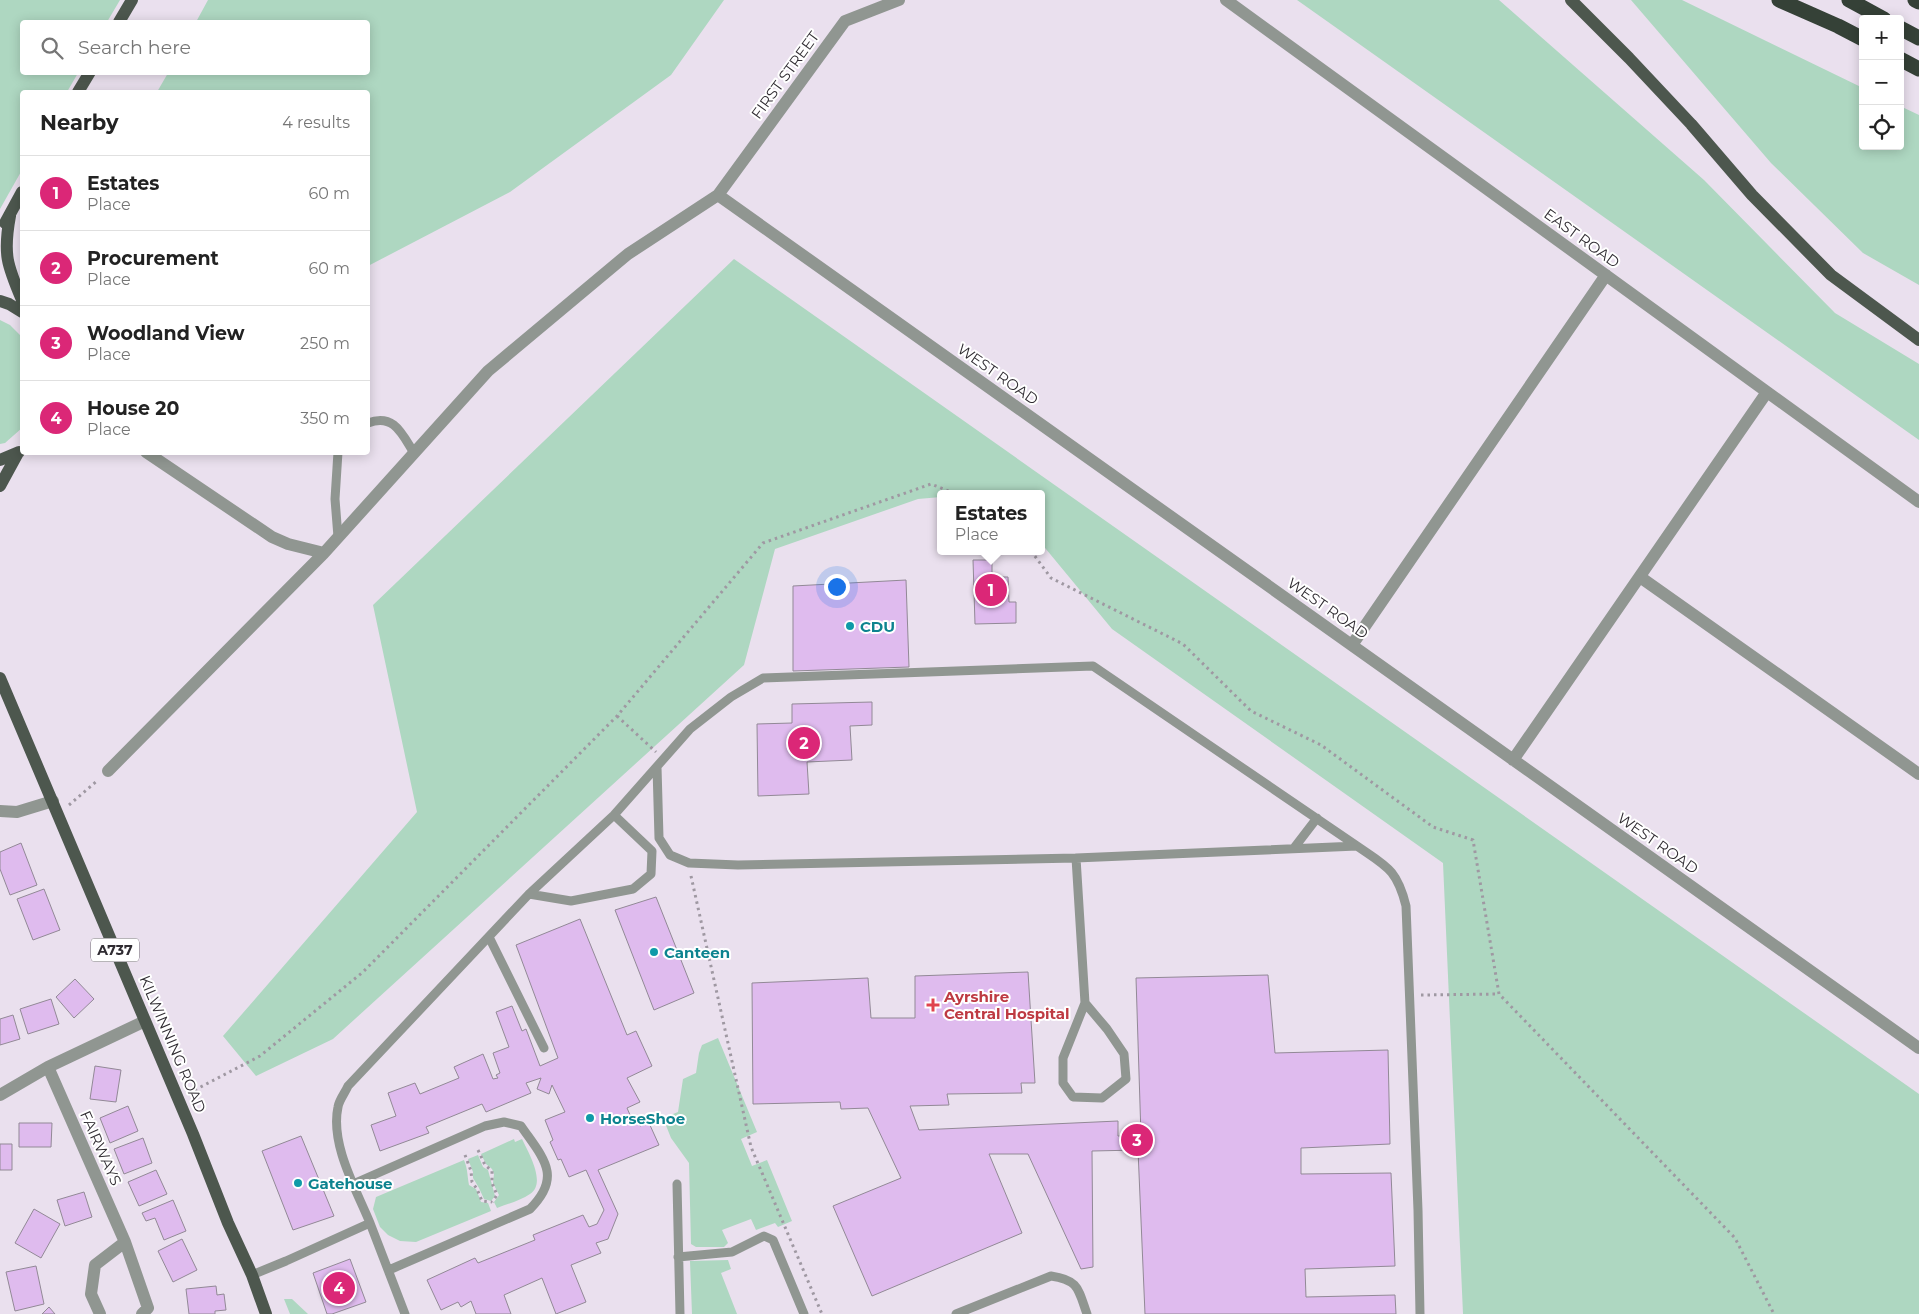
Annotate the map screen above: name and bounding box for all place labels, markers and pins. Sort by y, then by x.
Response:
pin: 1 [975,571,1007,609]
place label: CDU [860,617,895,636]
marker: CDU [844,620,856,632]
pin: 2 [788,724,820,762]
place label: Canteen [664,943,730,962]
marker: Canteen [648,946,660,958]
place label: Ayrshire Central Hospital [943,987,1070,1023]
marker: Ayrshire Central Hospital [926,998,940,1012]
place label: HorseShoe [600,1109,685,1128]
marker: HorseShoe [584,1112,596,1124]
pin: 3 [1121,1121,1153,1159]
place label: Gatehouse [308,1174,393,1193]
marker: Gatehouse [292,1177,304,1189]
pin: 4 [323,1269,355,1307]

